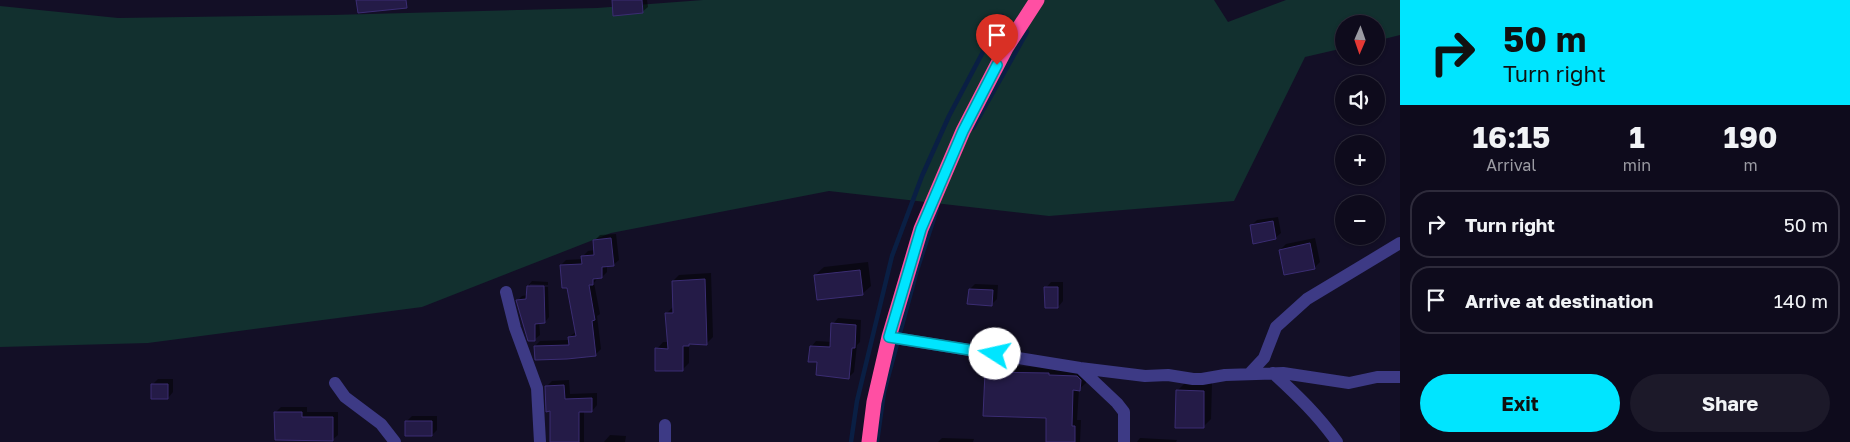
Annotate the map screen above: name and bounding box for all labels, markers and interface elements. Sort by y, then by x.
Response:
pin [976,14,1018,65]
north arrow [1335,15,1385,65]
map controls [1335,15,1385,245]
text: 50 m [1503,18,1586,60]
icon: right [1420,20,1485,85]
icon: arrive [983,21,1011,49]
text: Turn right [1503,60,1606,87]
button: sound [1335,75,1385,125]
text: 16:15 [1472,119,1550,155]
text: 1 [1629,119,1645,155]
text: 190 [1724,119,1778,155]
button: + [1335,135,1385,185]
text: Arrival [1486,155,1536,175]
text: min [1623,155,1651,175]
text: m [1743,155,1758,175]
button: − [1335,195,1385,245]
icon: right [1422,210,1450,238]
text: Turn right [1465,213,1555,236]
text: 50 m [1784,213,1828,236]
icon: arrive [1422,286,1450,314]
text: Arrive at destination [1465,289,1653,312]
text: 140 m [1774,289,1828,312]
position arrow [968,327,1020,379]
button: Exit [1420,374,1620,432]
button: Share [1630,374,1830,432]

